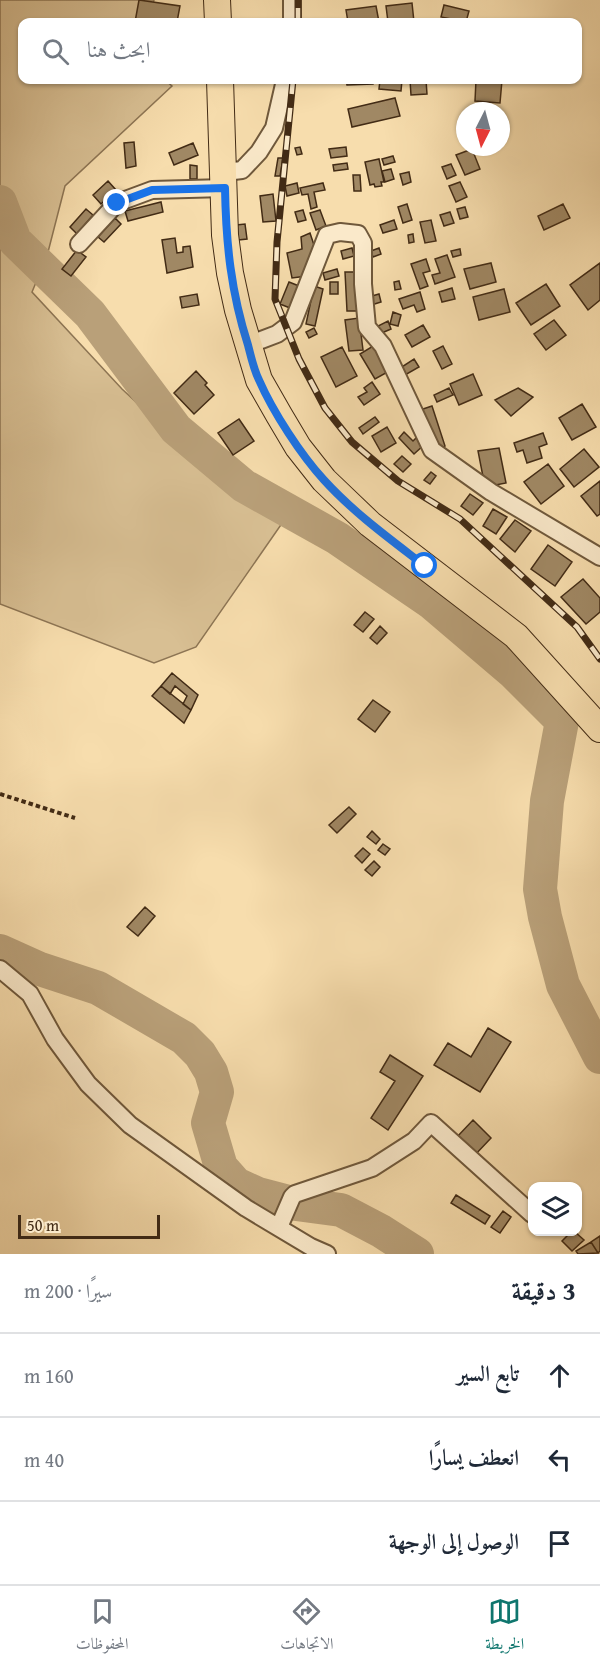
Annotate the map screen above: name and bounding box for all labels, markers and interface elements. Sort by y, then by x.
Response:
search box [18,18,582,84]
text: ابحث هنا [87,33,151,65]
icon: search [39,35,72,68]
north arrow [456,102,510,156]
route end [103,189,129,215]
route start [411,552,437,578]
map controls [528,1182,582,1236]
button: layers [528,1182,582,1236]
scale bar [18,1212,160,1240]
text: 50 m [27,1213,59,1237]
text: 3 دقيقة [511,1271,576,1310]
text: سيرًا · 200 m [24,1276,112,1305]
text: تابع السير [457,1357,519,1389]
icon: ahead [543,1359,576,1392]
text: 160 m [24,1361,74,1390]
text: انعطف يسارًا [429,1441,519,1473]
icon: left [543,1443,576,1476]
text: 40 m [24,1445,64,1474]
text: الوصول إلى الوجهة [389,1525,519,1557]
icon: arrive [543,1527,576,1560]
tab: المحفوظات [76,1595,129,1659]
tab: الاتجاهات [280,1595,334,1659]
tab: الخريطة [485,1595,524,1659]

